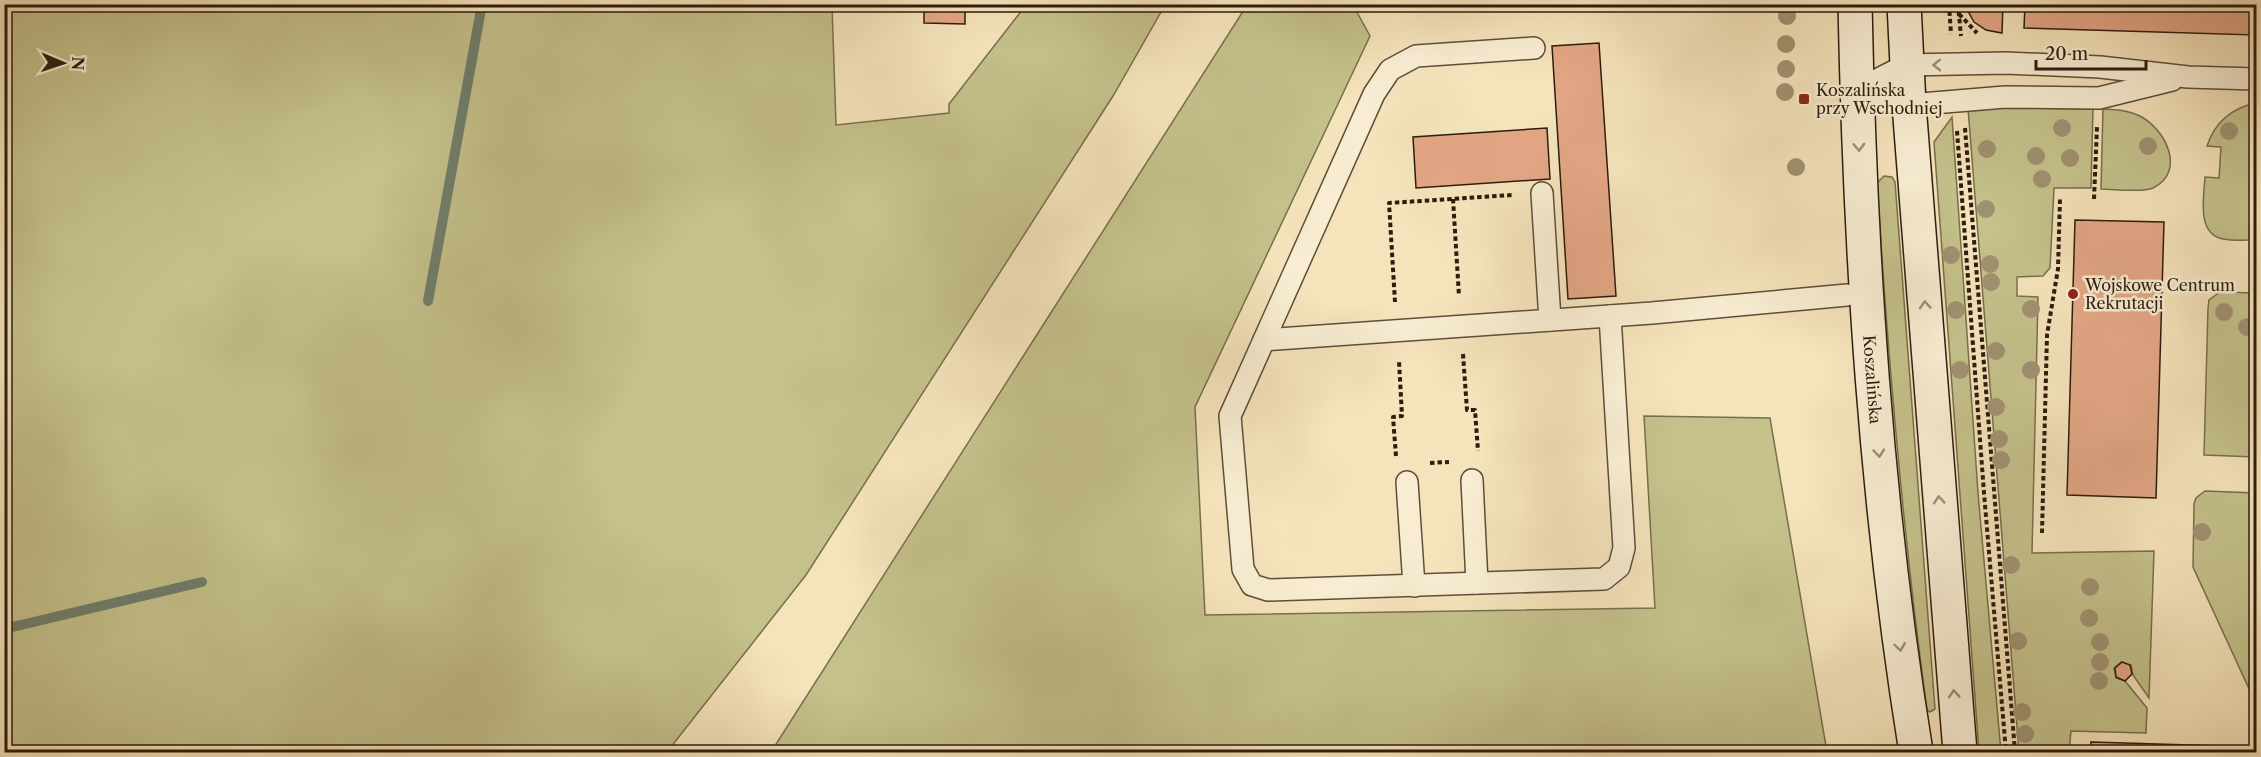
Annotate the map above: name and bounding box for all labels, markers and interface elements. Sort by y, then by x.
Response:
north arrow [33,33,93,93]
scale bar [2036,33,2146,71]
text: 20 m [2045,43,2089,65]
text: N [68,56,88,71]
one-way arrow [1932,59,1941,71]
place label: Koszalińska przy Wschodniej [1816,80,1943,118]
marker: Koszalińska przy Wschodniej [1797,92,1811,106]
one-way arrow [1852,142,1865,151]
place label: Wojskowe Centrum Rekrutacji [2084,275,2235,313]
marker: Wojskowe Centrum Rekrutacji [2066,287,2080,301]
one-way arrow [1919,301,1932,310]
street label: Koszalińska [1859,334,1886,425]
one-way arrow [1872,449,1885,458]
one-way arrow [1933,495,1946,504]
one-way arrow [1894,643,1906,652]
one-way arrow [1948,690,1961,699]

